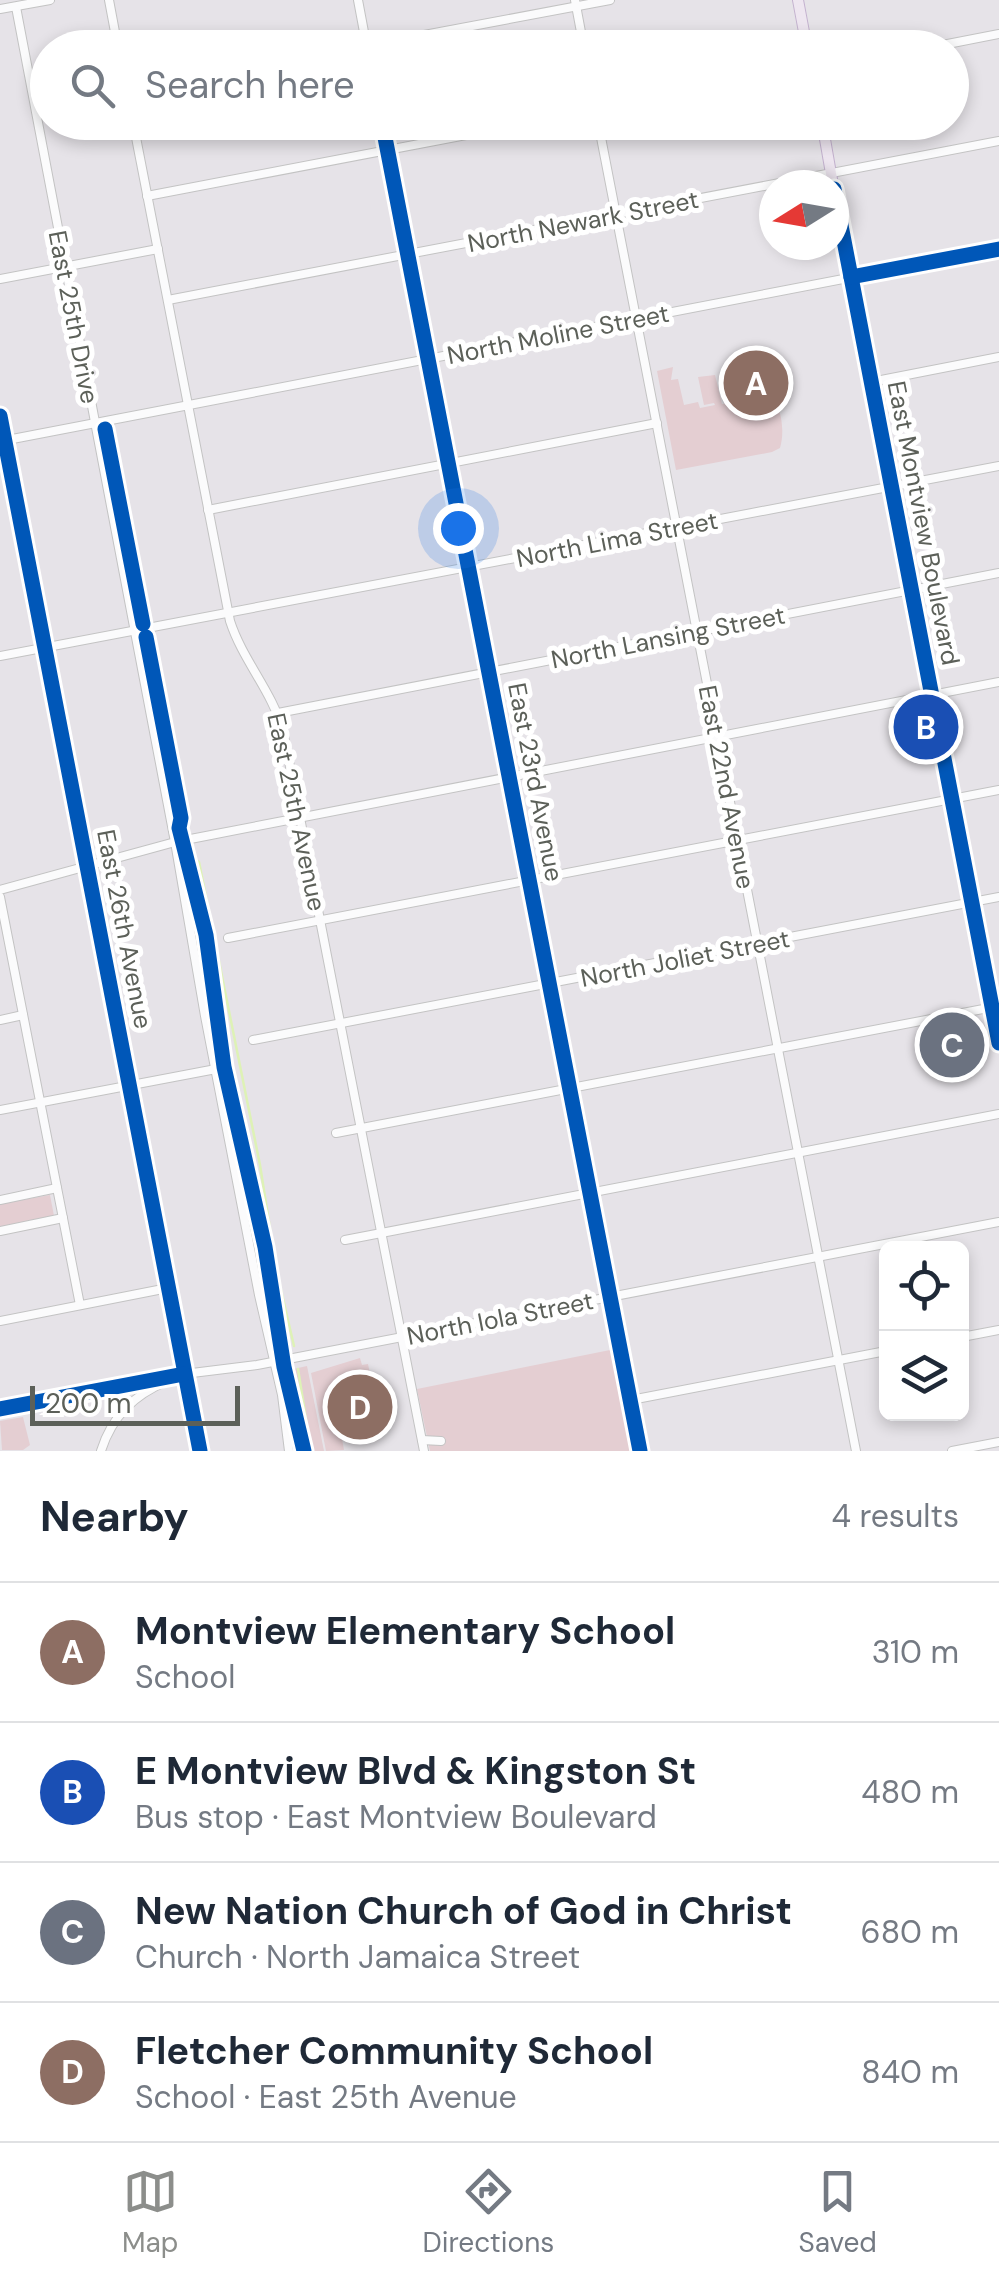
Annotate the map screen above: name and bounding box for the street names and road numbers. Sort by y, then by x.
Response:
street label: North Newark Street [465,183,701,260]
street label: East 25th Drive [41,228,106,407]
street label: North Moline Street [444,297,672,372]
street label: East Montview Boulevard [880,378,967,668]
street label: North Lima Street [513,504,721,575]
street label: North Lansing Street [548,599,788,676]
street label: East 23rd Avenue [500,680,571,884]
street label: East 22nd Avenue [691,683,762,892]
street label: East 25th Avenue [259,710,334,914]
street label: East 26th Avenue [89,827,160,1031]
street label: North Joliet Street [578,922,792,995]
street label: North Iola Street [404,1284,596,1353]

